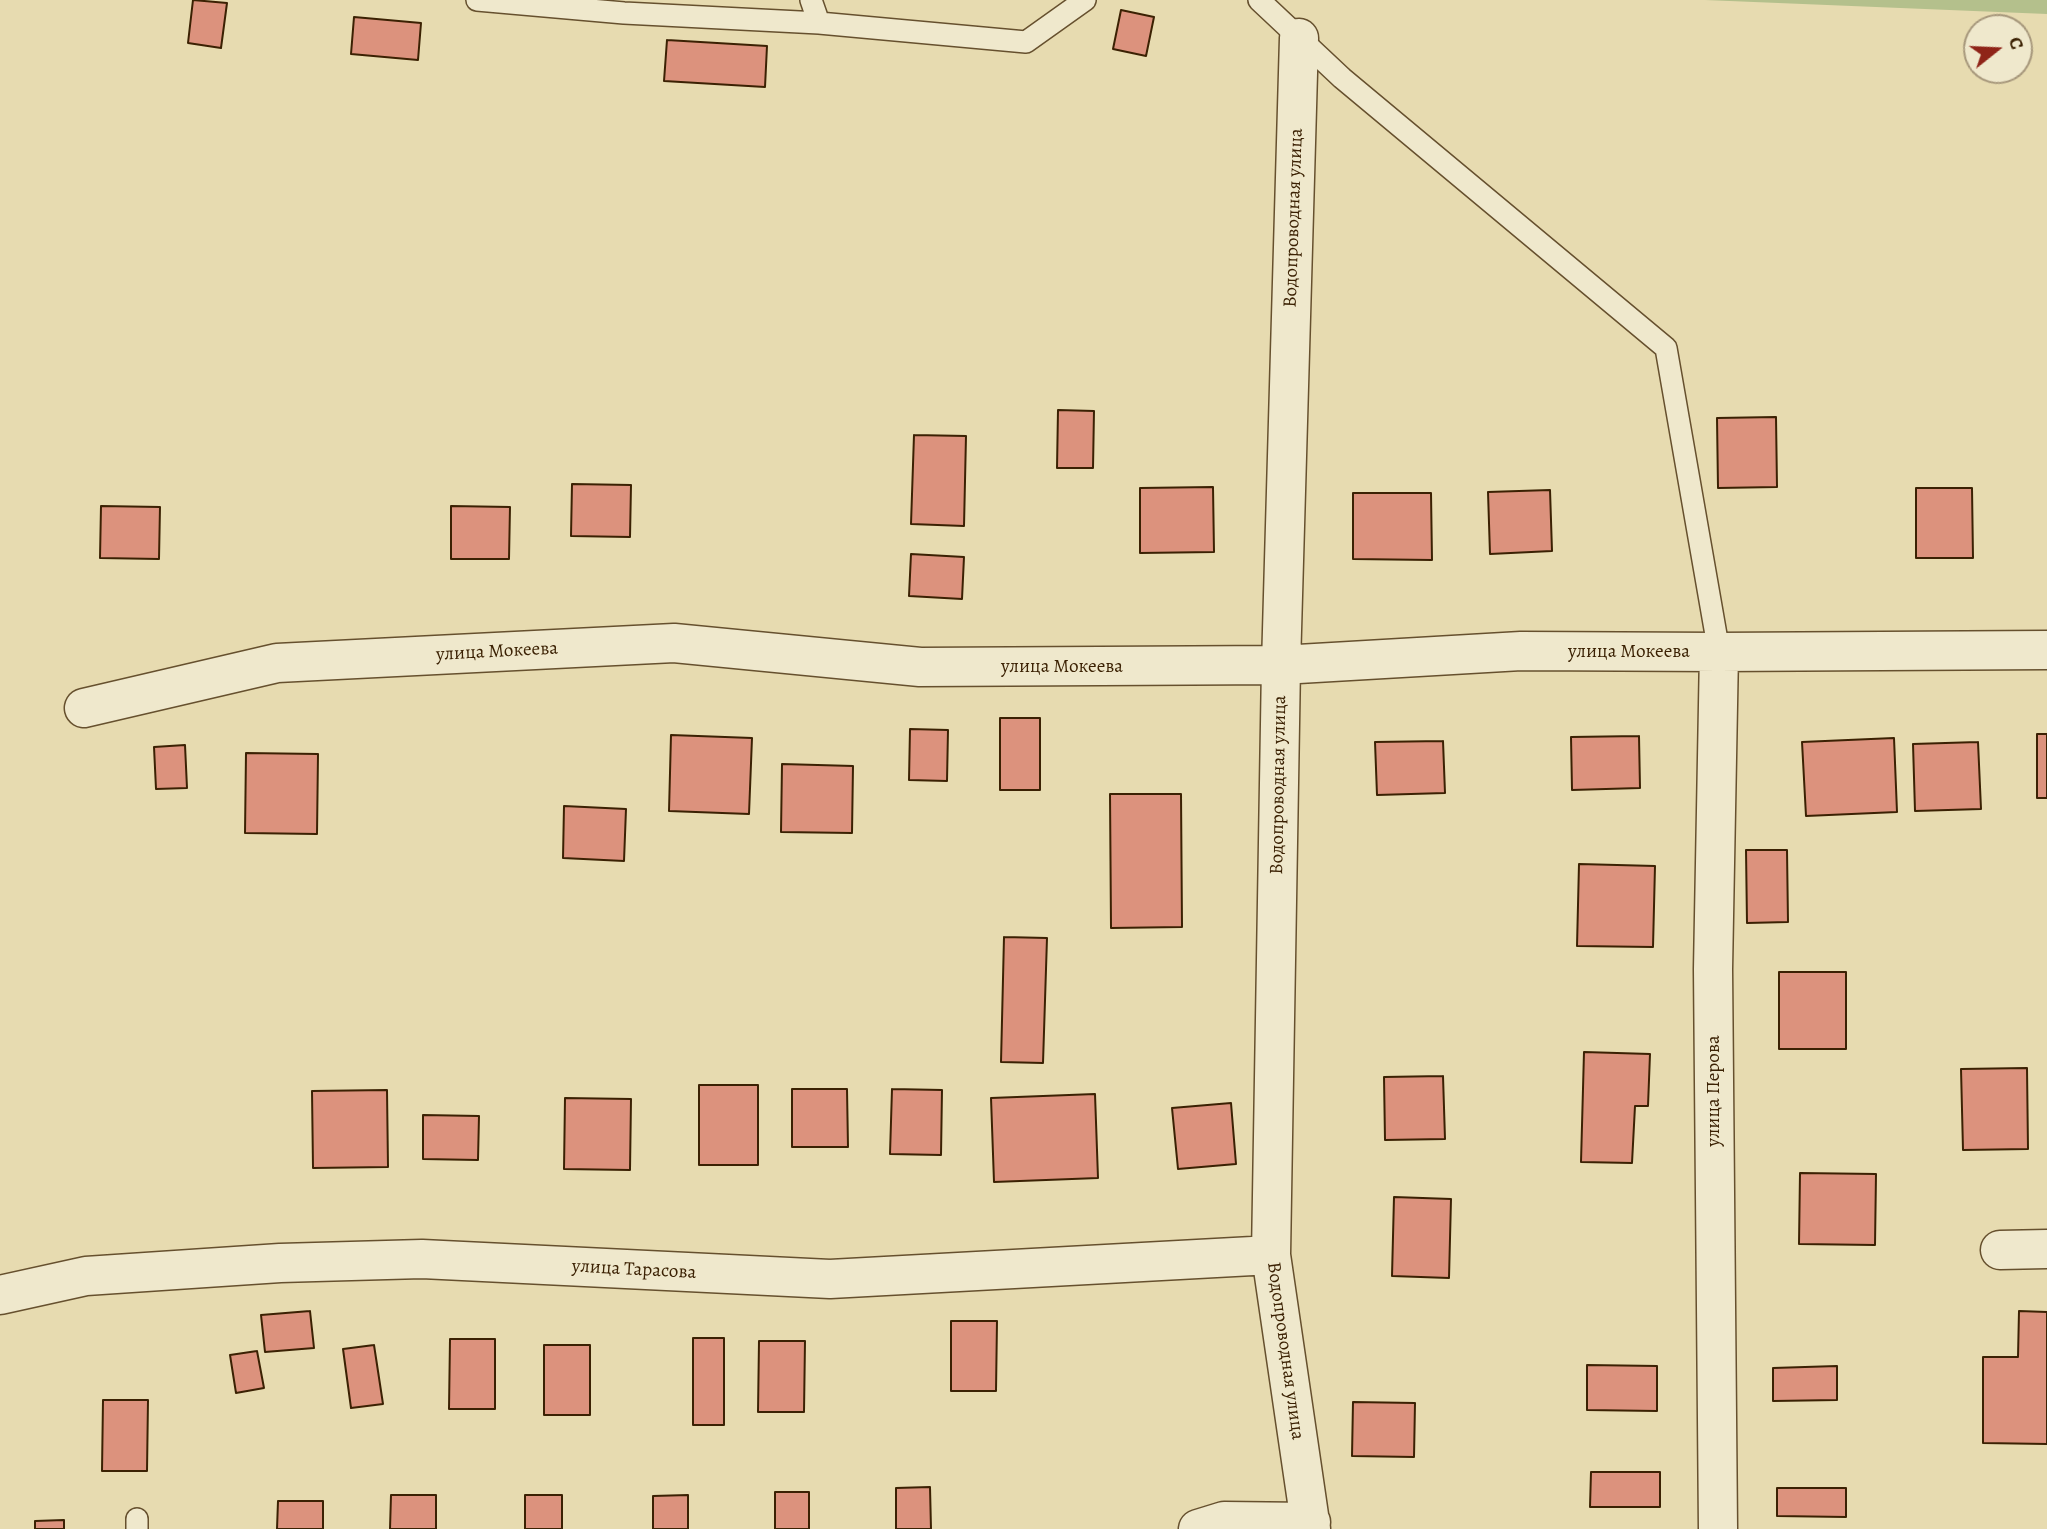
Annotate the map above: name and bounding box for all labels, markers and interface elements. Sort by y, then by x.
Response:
north arrow [1963,14,2033,84]
text: С [2002,34,2030,53]
street label: Водопроводная улица [1279,128,1309,308]
street label: улица Мокеева [435,637,559,667]
street label: улица Мокеева [1568,641,1690,663]
street label: улица Мокеева [1001,656,1123,678]
street label: Водопроводная улица [1266,695,1292,875]
street label: улица Перова [1703,1035,1725,1147]
street label: улица Тарасова [571,1255,697,1285]
street label: Водопроводная улица [1261,1261,1309,1441]

